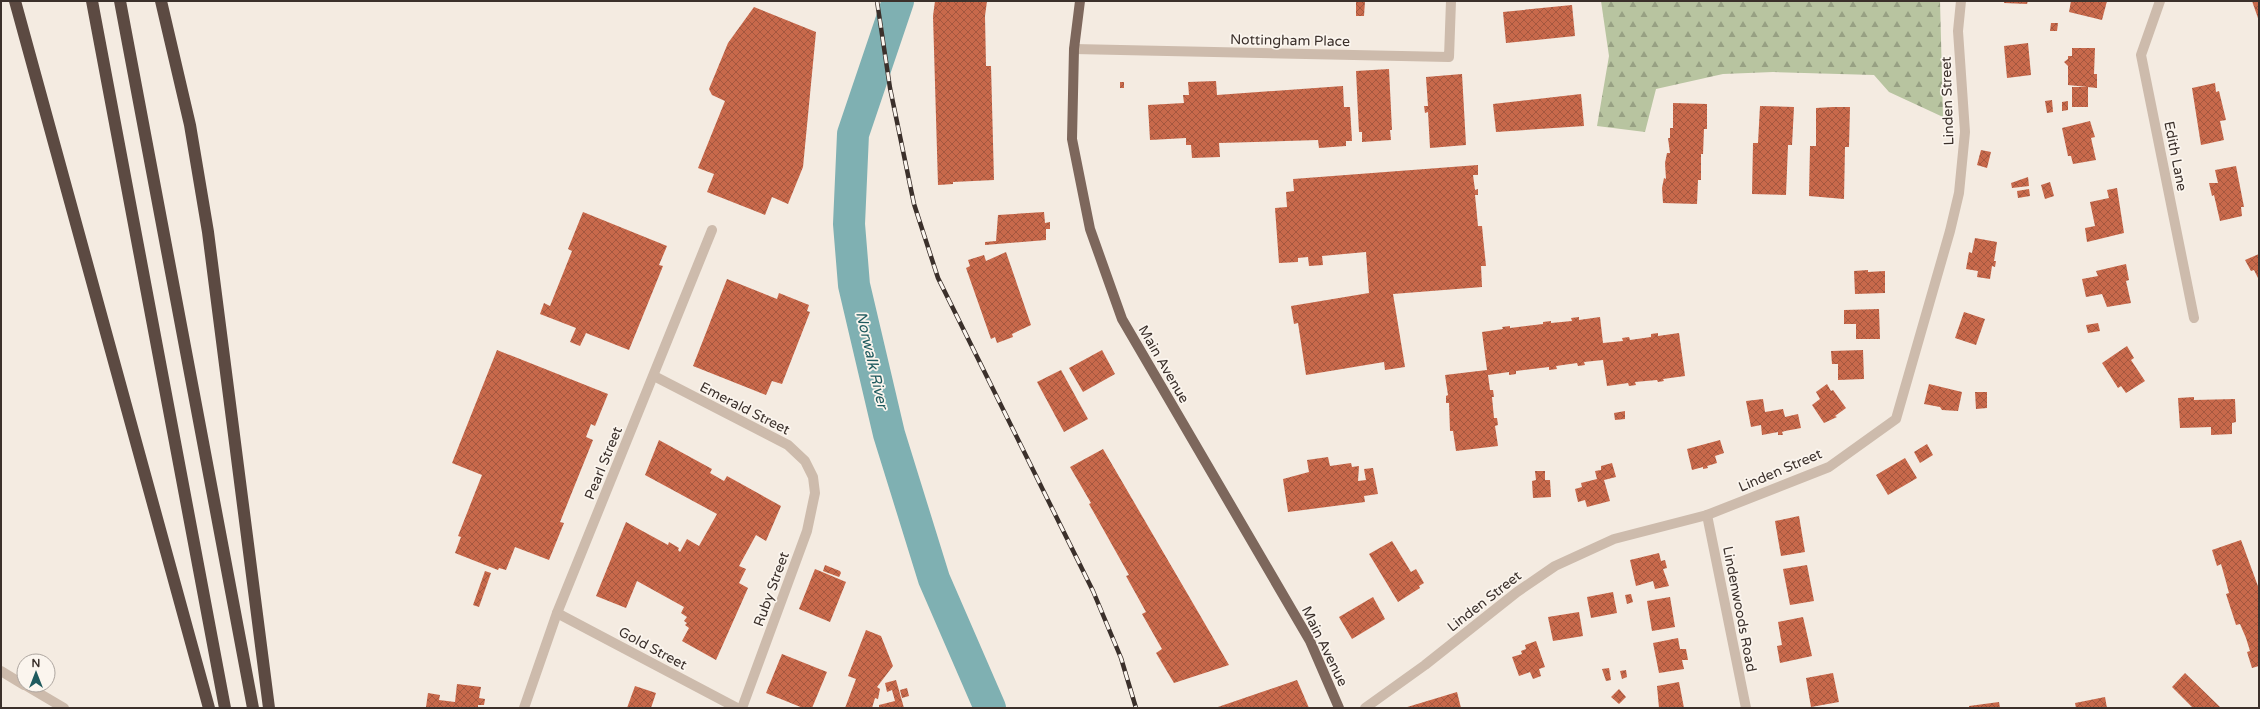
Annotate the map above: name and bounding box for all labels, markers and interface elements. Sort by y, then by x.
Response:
street label: Nottingham Place [1230,31,1350,50]
street label: Linden Street [1937,56,1958,146]
street label: Edith Lane [2160,120,2191,193]
water label: Norwalk River [852,310,892,413]
street label: Main Avenue [1134,322,1193,406]
street label: Emerald Street [697,378,793,439]
street label: Pearl Street [581,423,626,502]
street label: Linden Street [1736,445,1825,496]
street label: Lindenwoods Road [1719,545,1760,673]
street label: Ruby Street [750,549,793,629]
street label: Linden Street [1444,567,1525,635]
street label: Main Avenue [1298,603,1351,689]
street label: Gold Street [616,623,690,674]
north arrow [16,653,56,693]
text: N [32,657,40,670]

